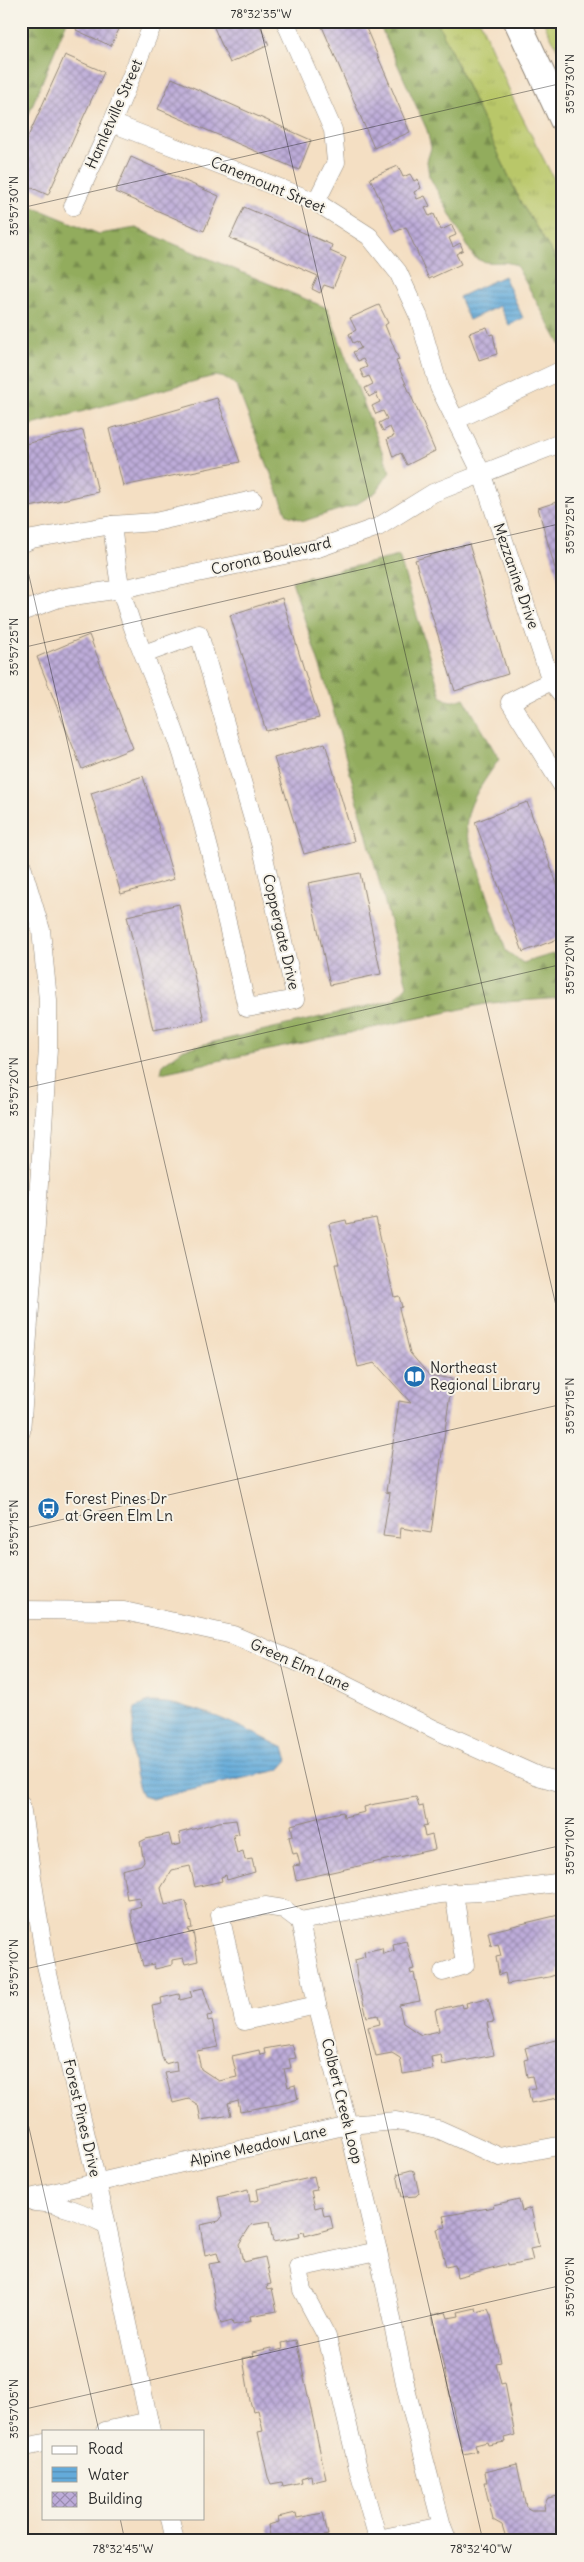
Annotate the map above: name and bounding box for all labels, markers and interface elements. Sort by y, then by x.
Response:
text: 78°32'35"W [230,6,292,21]
text: 35°57'30"N [562,54,577,114]
street label: Hamletville Street [81,56,146,172]
street label: Canemount Street [208,152,328,217]
text: 35°57'30"N [6,176,21,236]
text: 35°57'25"N [562,496,577,554]
street label: Mezzanine Drive [489,520,543,631]
street label: Corona Boulevard [209,532,333,579]
text: 35°57'25"N [6,618,21,676]
street label: Coppergate Drive [259,872,304,992]
text: 35°57'20"N [562,935,577,995]
text: 35°57'20"N [6,1057,21,1117]
place label: Northeast Regional Library [430,1358,541,1394]
library icon: Northeast Regional Library [402,1365,426,1389]
text: 35°57'15"N [562,1378,577,1434]
place label: Forest Pines Dr at Green Elm Ln [65,1489,173,1525]
bus stop icon: Forest Pines Dr at Green Elm Ln [37,1496,61,1520]
text: 35°57'15"N [6,1500,21,1556]
street label: Green Elm Lane [247,1634,353,1695]
text: 35°57'10"N [562,1817,577,1875]
text: 35°57'10"N [6,1939,21,1997]
street label: Colbert Creek Loop [318,2036,367,2166]
street label: Forest Pines Drive [60,2057,105,2179]
street label: Alpine Meadow Lane [188,2121,328,2171]
text: 35°57'05"N [562,2257,577,2317]
text: 35°57'05"N [6,2379,21,2439]
legend [42,2430,205,2520]
text: Road [88,2439,123,2458]
text: Water [88,2465,129,2484]
text: Building [88,2489,143,2508]
text: 78°32'45"W [93,2541,154,2556]
text: 78°32'40"W [450,2541,512,2556]

